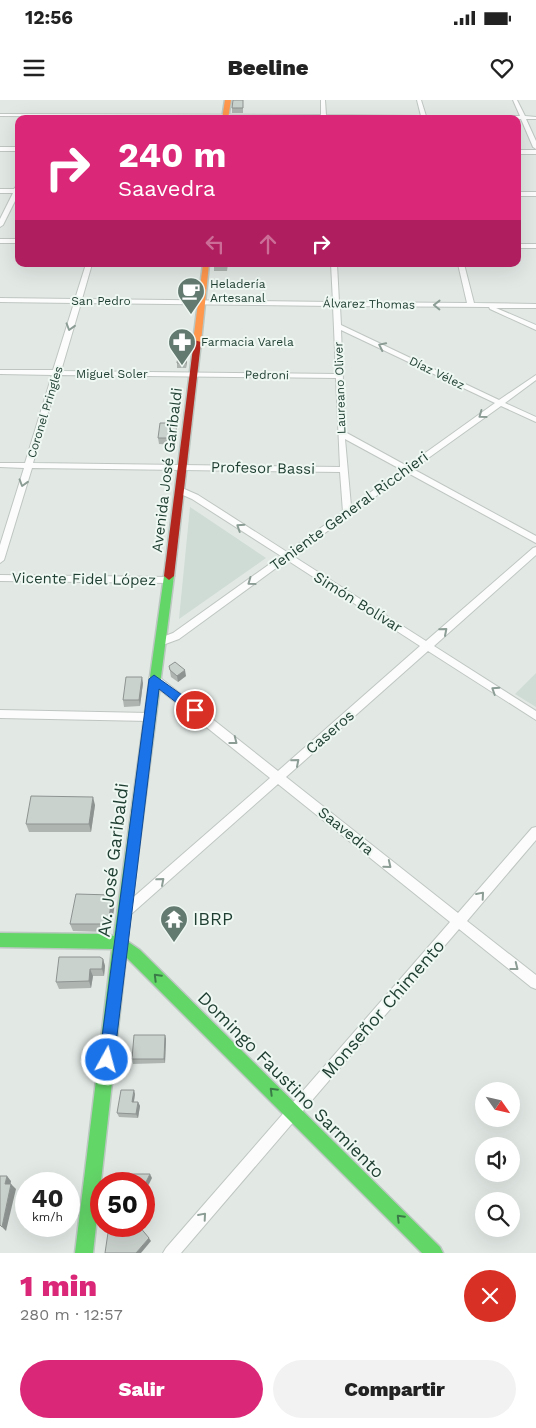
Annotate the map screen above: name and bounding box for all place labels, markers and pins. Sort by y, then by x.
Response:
cafe icon: Heladería Artesanal [176,276,206,315]
place label: Heladería Artesanal [210,277,266,305]
pharmacy icon: Farmacia Varela [167,327,197,366]
place label: Farmacia Varela [201,335,294,349]
pin [174,689,216,731]
temple icon: IBRP [159,904,189,943]
place label: IBRP [193,908,233,929]

